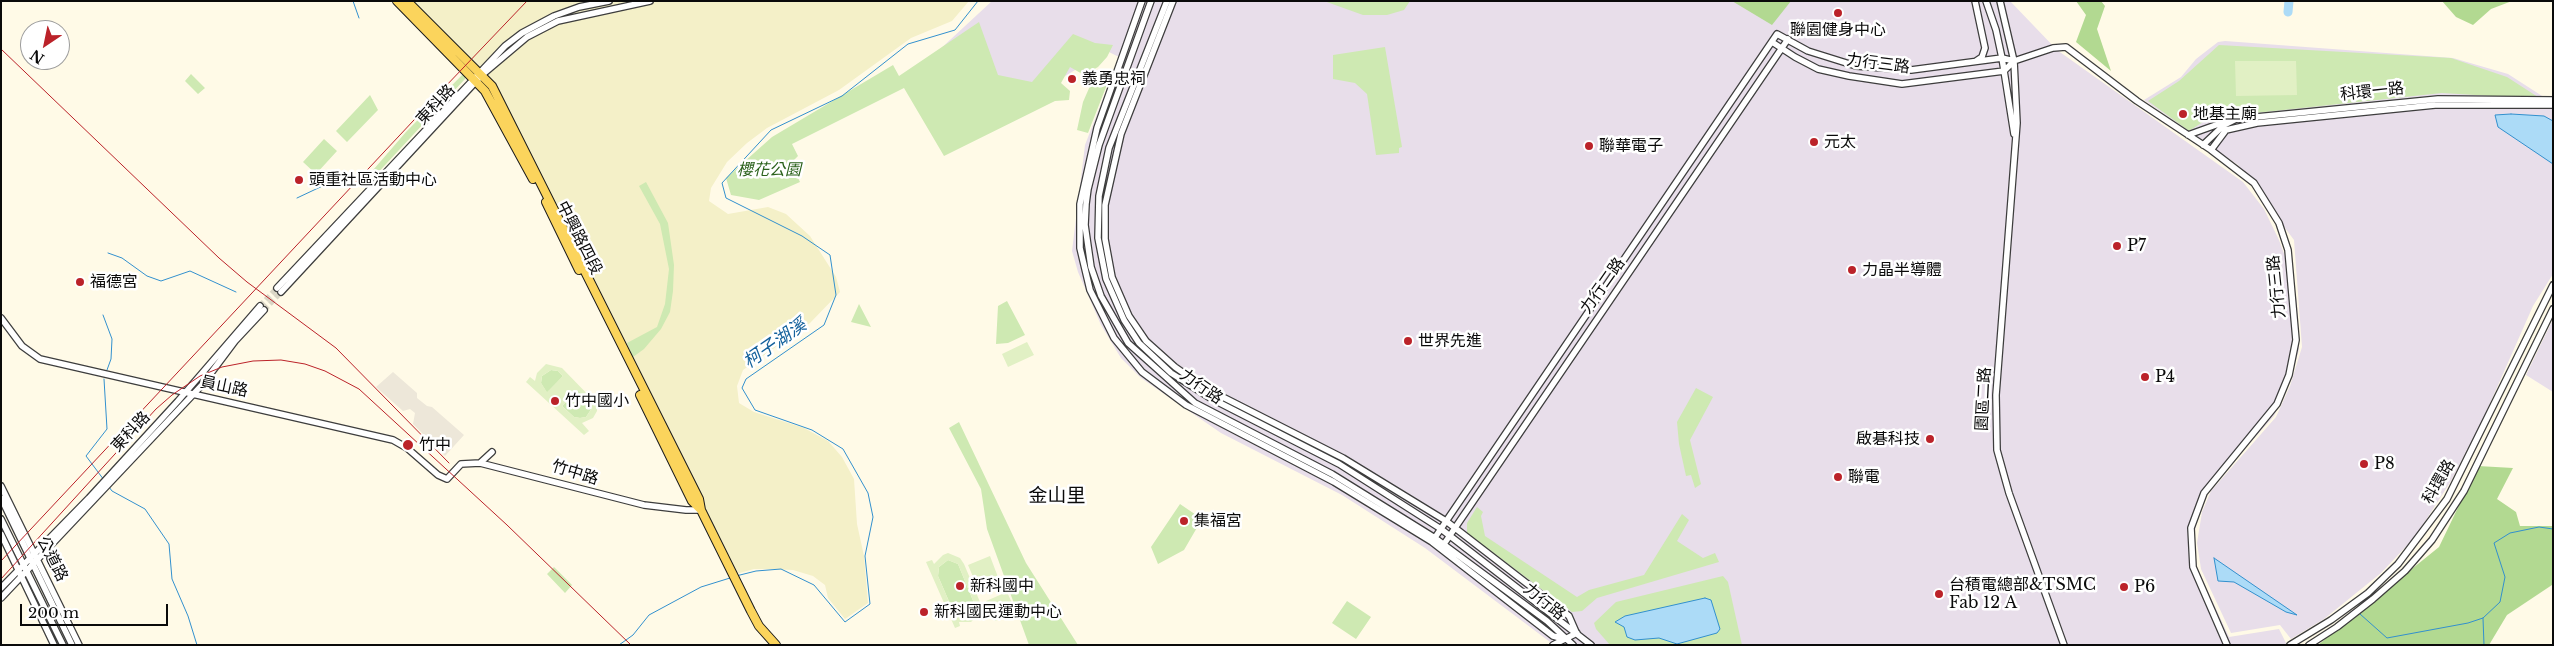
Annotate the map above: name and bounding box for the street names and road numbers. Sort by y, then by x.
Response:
street label: 力行三路 [1845,51,1911,77]
street label: 科環一路 [2339,79,2405,105]
street label: 東科路 [413,81,459,129]
street label: 中興路四段 [552,198,606,278]
street label: 力行二路 [1577,254,1629,318]
street label: 力行三路 [2264,254,2290,320]
street label: 力行路 [1176,365,1226,409]
street label: 園區二路 [1973,367,1995,431]
street label: 員山路 [199,373,249,401]
street label: 東科路 [108,408,154,456]
street label: 科環路 [2419,456,2459,508]
street label: 竹中路 [549,457,601,489]
street label: 公道路 [33,533,71,585]
street label: 力行路 [1519,579,1569,625]

